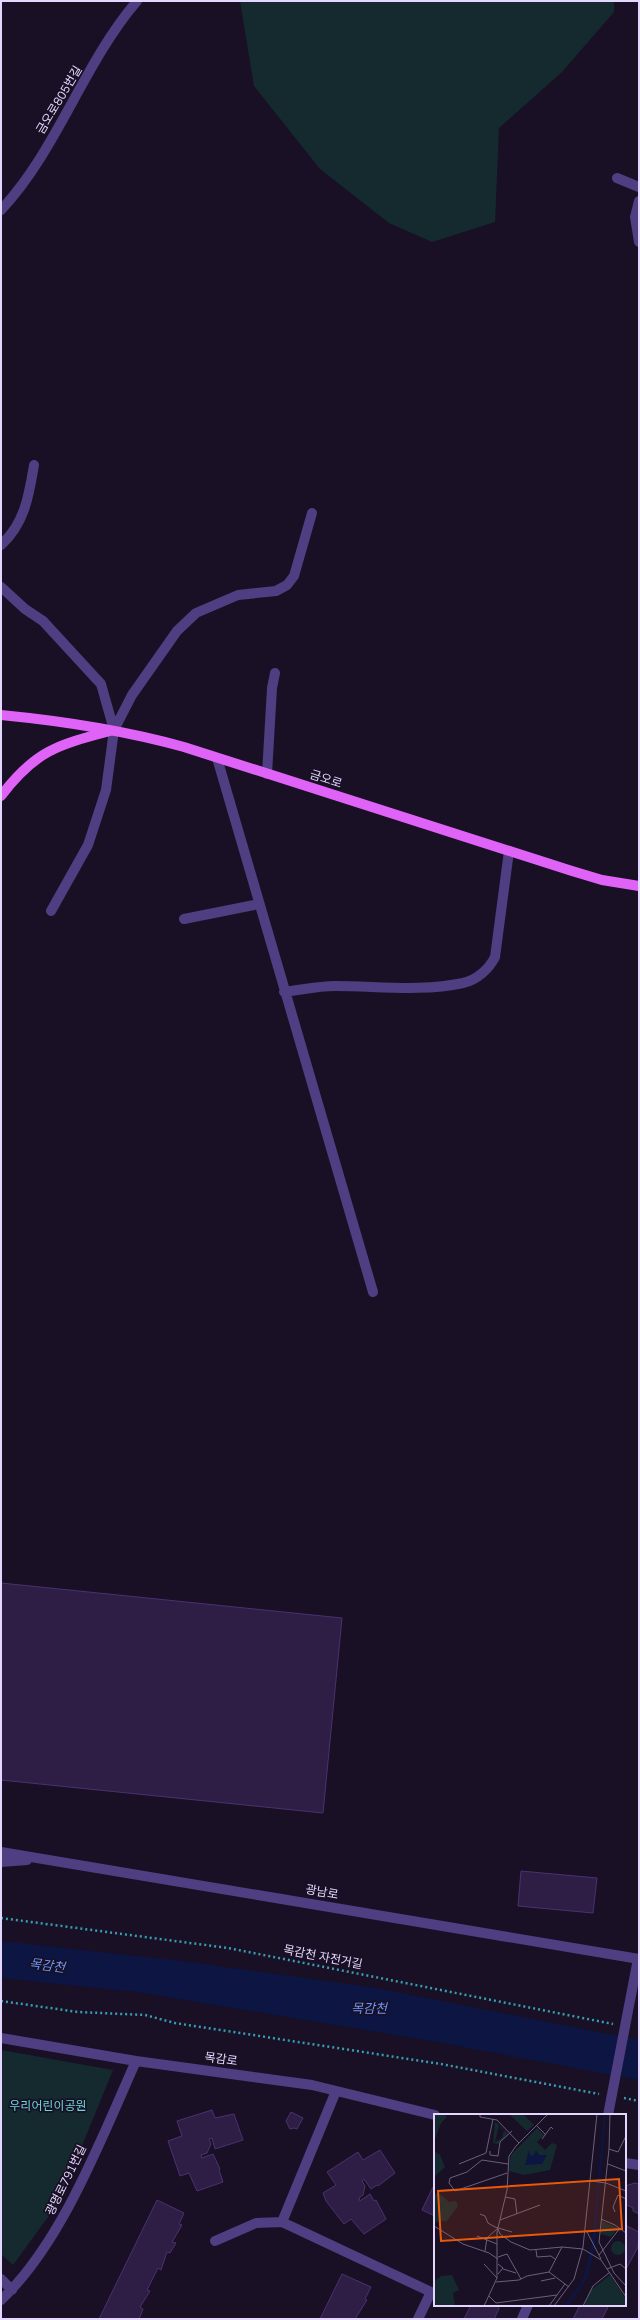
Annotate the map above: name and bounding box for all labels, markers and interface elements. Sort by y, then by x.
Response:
street label: 금오로805번길 [32,63,86,137]
street label: 금오로 [308,766,344,792]
street label: 광남로 [304,1881,340,1903]
street label: 목감천 자전거길 [282,1941,364,1973]
water label: 목감천 [28,1955,67,1977]
water label: 목감천 [351,2000,388,2018]
street label: 목감로 [203,2049,239,2069]
park label: 우리어린이공원 [9,2098,87,2114]
inset map [434,2114,626,2306]
street label: 광명로791번길 [42,2142,90,2218]

